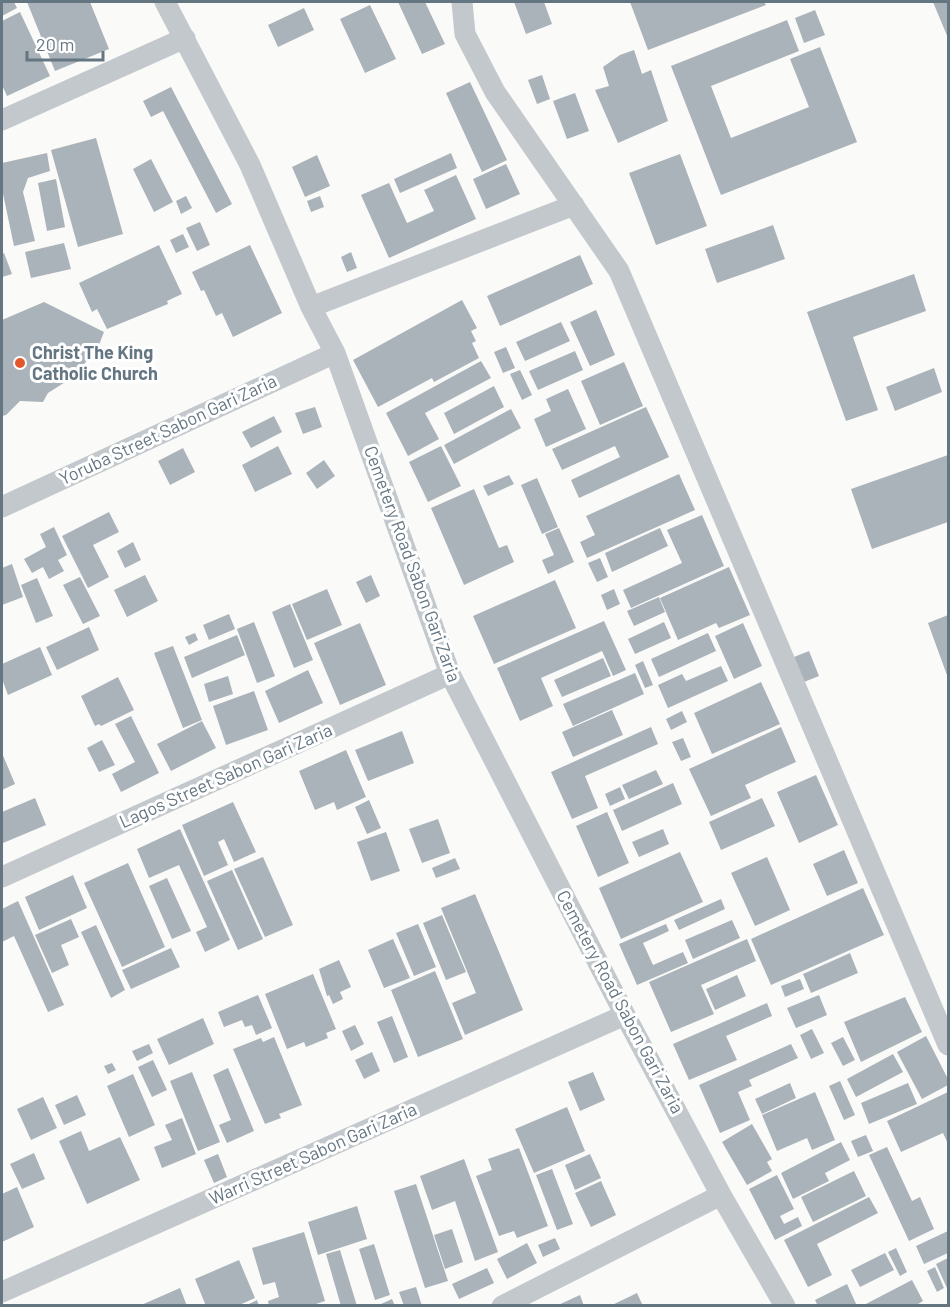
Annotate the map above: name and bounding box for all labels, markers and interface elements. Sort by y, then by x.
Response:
scale bar [27,24,104,62]
text: 20 m [36,33,74,55]
place label: Christ The King Catholic Church [32,341,158,384]
marker: Christ The King Catholic Church [13,356,27,370]
street label: Yoruba Street Sabon Gari Zaria [55,369,280,489]
street label: Cemetery Road Sabon Gari Zaria [360,443,466,685]
street label: Lagos Street Sabon Gari Zaria [116,718,335,832]
street label: Cemetery Road Sabon Gari Zaria [553,886,689,1117]
street label: Warri Street Sabon Gari Zaria [205,1097,420,1209]

